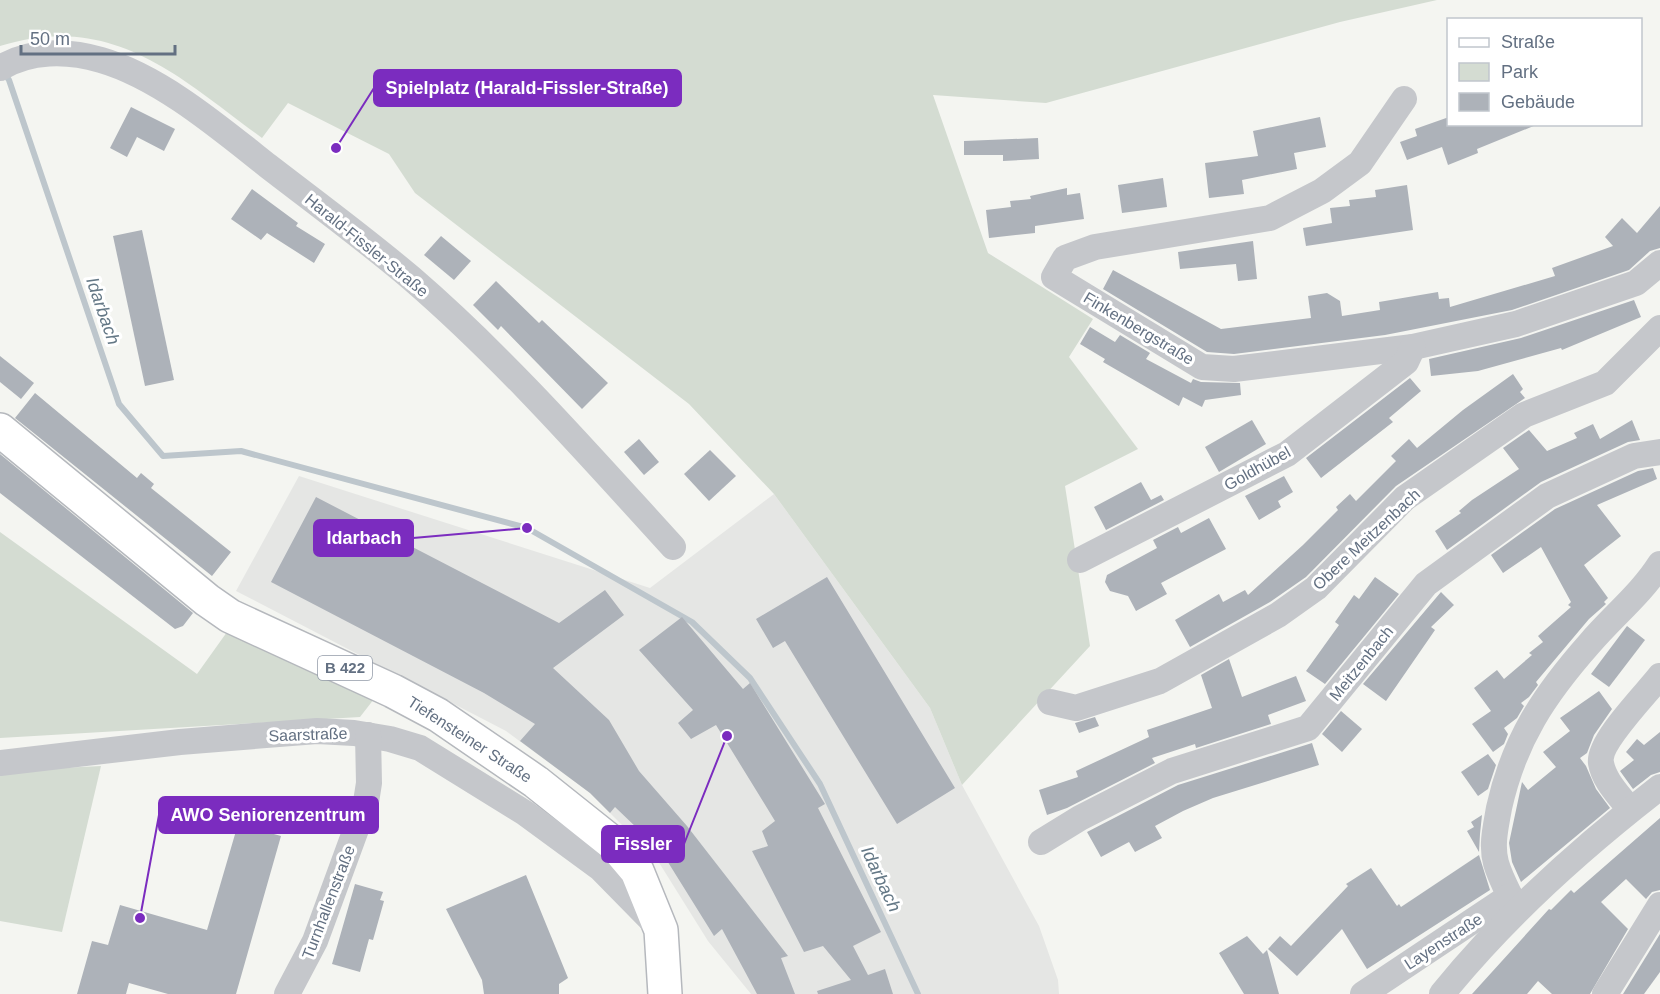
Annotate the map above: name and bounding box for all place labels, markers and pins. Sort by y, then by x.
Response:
callout: Spielplatz (Harald-Fissler-Straße) [374,70,681,106]
callout: Idarbach [314,520,413,556]
callout: AWO Seniorenzentrum [159,797,378,833]
callout: Fissler [602,826,684,862]

